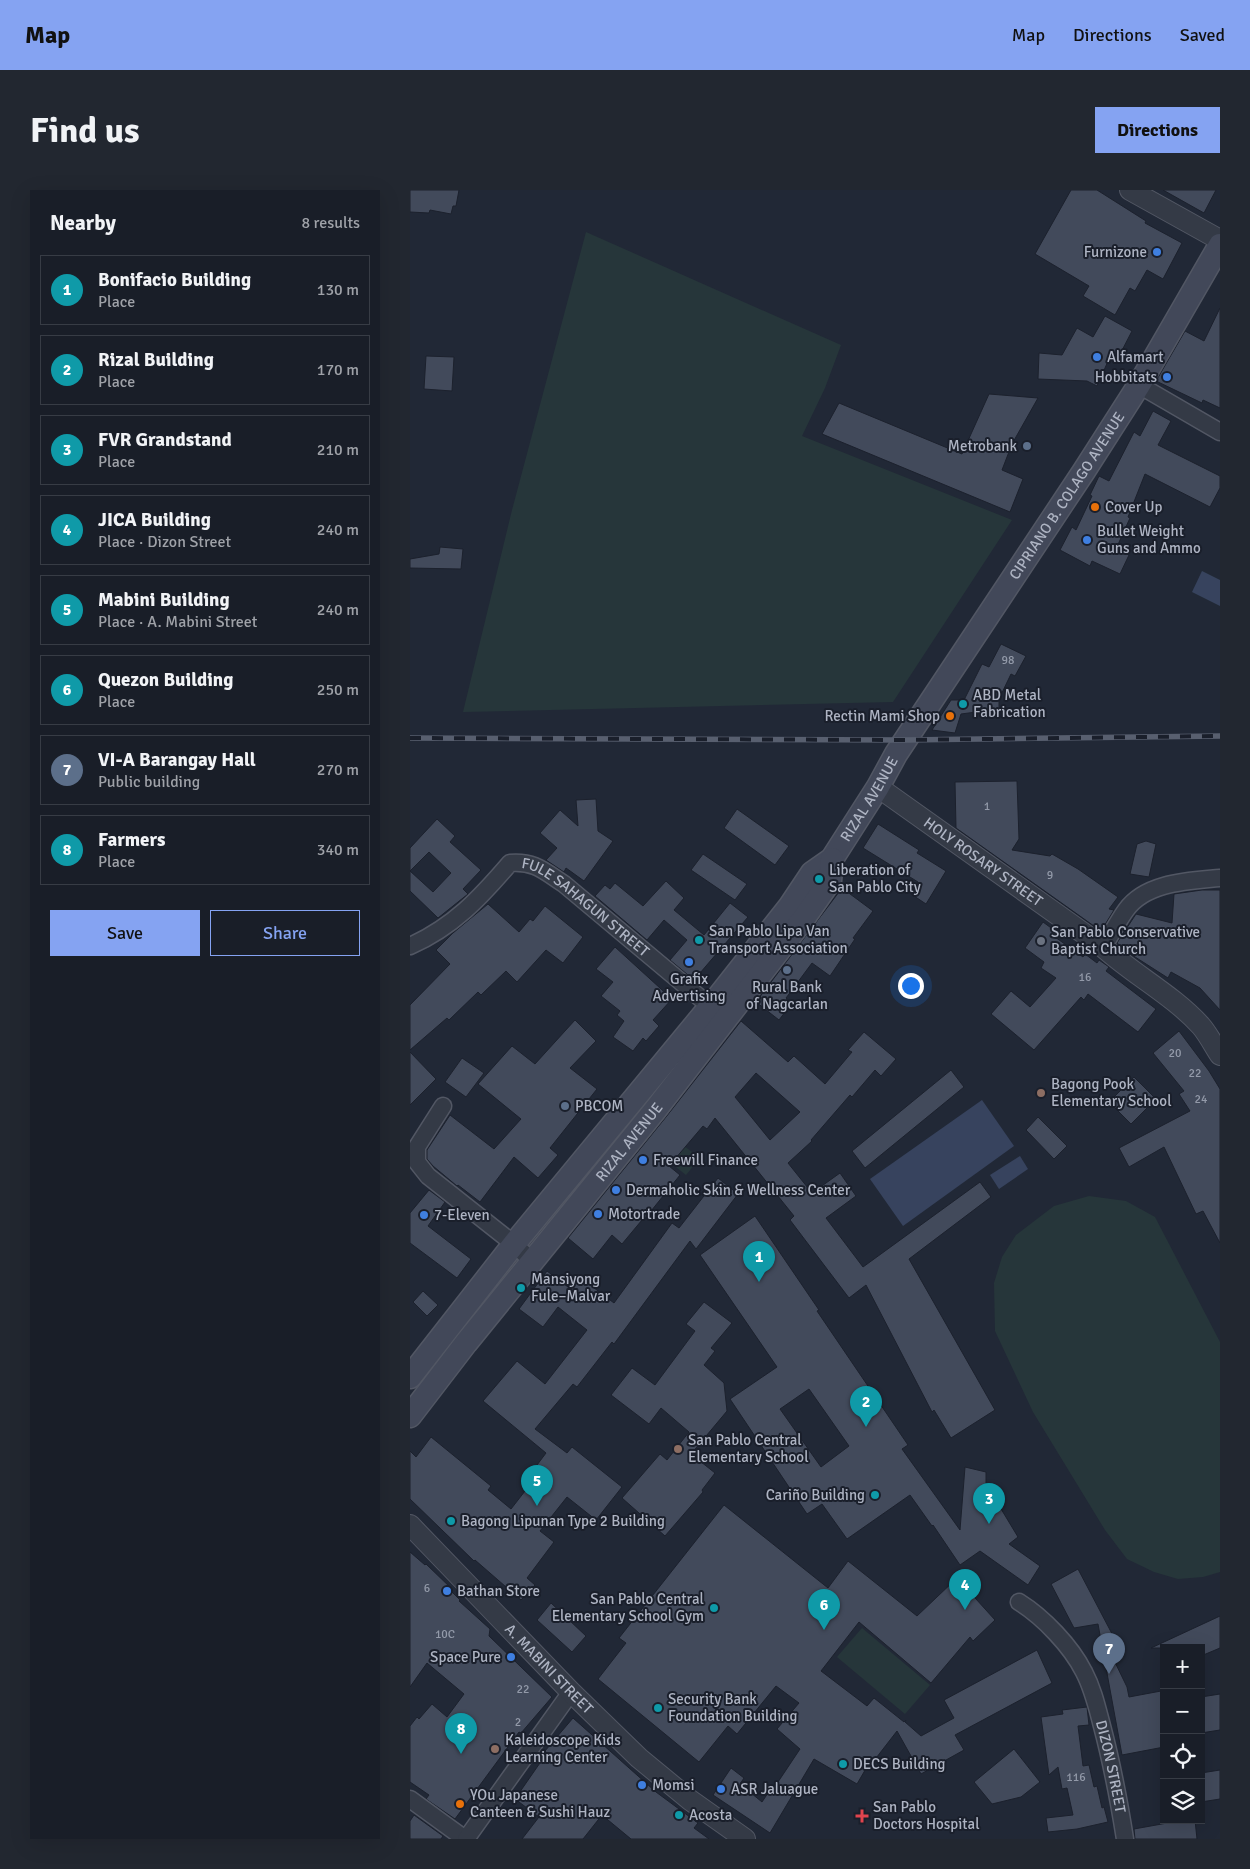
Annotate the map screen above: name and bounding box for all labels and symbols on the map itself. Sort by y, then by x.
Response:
place label: Furnizone [1084,243,1147,261]
marker: Furnizone [1151,246,1163,258]
place label: Alfamart [1107,348,1164,366]
marker: Alfamart [1091,351,1103,363]
place label: Hobbitats [1095,368,1157,386]
marker: Hobbitats [1161,371,1173,383]
street label: CIPRIANO B. COLAGO AVENUE [1005,409,1128,583]
place label: Metrobank [948,437,1017,455]
marker: Metrobank [1021,440,1033,452]
place label: Cover Up [1105,498,1163,516]
marker: Cover Up [1089,501,1101,513]
place label: Bullet Weight Guns and Ammo [1097,522,1201,557]
marker: Bullet Weight Guns and Ammo [1081,534,1093,546]
house number: 98 [1002,653,1014,668]
place label: ABD Metal Fabrication [973,686,1046,721]
marker: ABD Metal Fabrication [957,698,969,710]
place label: Rectin Mami Shop [824,707,940,725]
marker: Rectin Mami Shop [944,710,956,722]
street label: RIZAL AVENUE [837,753,902,845]
house number: 1 [984,799,990,814]
street label: HOLY ROSARY STREET [920,813,1047,910]
street label: FULE SAHAGUN STREET [520,854,653,961]
place label: Liberation of San Pablo City [829,861,921,896]
house number: 9 [1047,868,1053,883]
marker: Liberation of San Pablo City [813,873,825,885]
place label: San Pablo Lipa Van Transport Association [709,922,848,957]
place label: San Pablo Conservative Baptist Church [1051,923,1200,958]
marker: San Pablo Lipa Van Transport Association [693,934,705,946]
marker: San Pablo Conservative Baptist Church [1035,935,1047,947]
marker: Grafix Advertising [683,956,695,968]
marker: Rural Bank of Nagcarlan [781,964,793,976]
place label: Grafix Advertising [652,970,726,1005]
house number: 16 [1079,970,1091,985]
your location [898,973,924,999]
place label: Rural Bank of Nagcarlan [746,978,828,1013]
house number: 20 [1169,1046,1181,1061]
house number: 22 [1189,1066,1201,1081]
place label: Bagong Pook Elementary School [1051,1075,1172,1110]
marker: Bagong Pook Elementary School [1035,1087,1047,1099]
house number: 24 [1195,1092,1208,1107]
place label: PBCOM [575,1097,623,1115]
street label: RIZAL AVENUE [592,1099,667,1185]
marker: PBCOM [559,1100,571,1112]
place label: Freewill Finance [653,1151,758,1169]
marker: Freewill Finance [637,1154,649,1166]
place label: Dermaholic Skin & Wellness Center [626,1181,851,1199]
marker: Dermaholic Skin & Wellness Center [610,1184,622,1196]
place label: Motortrade [608,1205,680,1223]
place label: 7-Eleven [434,1206,490,1224]
marker: Motortrade [592,1208,604,1220]
marker: 7-Eleven [418,1209,430,1221]
pin: 1 [743,1241,775,1282]
place label: Mansiyong Fule–Malvar [531,1270,611,1305]
marker: Mansiyong Fule–Malvar [515,1282,527,1294]
pin: 2 [850,1386,882,1427]
place label: San Pablo Central Elementary School [688,1431,809,1466]
marker: San Pablo Central Elementary School [672,1443,684,1455]
pin: 5 [521,1465,553,1506]
pin: 3 [973,1483,1005,1524]
place label: Cariño Building [766,1486,865,1504]
marker: Cariño Building [869,1489,881,1501]
place label: Bagong Lipunan Type 2 Building [461,1512,665,1530]
marker: Bagong Lipunan Type 2 Building [445,1515,457,1527]
pin: 4 [949,1569,981,1610]
house number: 6 [424,1581,430,1596]
place label: Bathan Store [457,1582,540,1600]
marker: Bathan Store [441,1585,453,1597]
pin: 6 [808,1589,840,1630]
place label: San Pablo Central Elementary School Gym [552,1590,704,1625]
marker: San Pablo Central Elementary School Gym [708,1602,720,1614]
street label: A. MABINI STREET [501,1620,597,1718]
house number: 10C [435,1627,455,1642]
pin: 7 [1093,1633,1125,1674]
place label: Space Pure [430,1648,501,1666]
marker: Space Pure [505,1651,517,1663]
house number: 22 [517,1682,529,1697]
place label: Security Bank Foundation Building [668,1690,797,1725]
marker: Security Bank Foundation Building [652,1702,664,1714]
pin: 8 [445,1713,477,1754]
house number: 2 [515,1715,521,1730]
street label: DIZON STREET [1092,1718,1130,1815]
place label: Kaleidoscope Kids Learning Center [505,1731,621,1766]
marker: Kaleidoscope Kids Learning Center [489,1743,501,1755]
place label: DECS Building [853,1755,946,1773]
marker: DECS Building [837,1758,849,1770]
house number: 116 [1066,1770,1086,1785]
place label: Momsi [652,1776,695,1794]
marker: Momsi [636,1779,648,1791]
place label: ASR Jaluague [731,1780,818,1798]
marker: ASR Jaluague [715,1783,727,1795]
place label: YOu Japanese Canteen & Sushi Hauz [470,1786,611,1821]
marker: YOu Japanese Canteen & Sushi Hauz [454,1798,466,1810]
place label: San Pablo Doctors Hospital [873,1798,980,1833]
place label: Acosta [689,1806,732,1824]
marker: Acosta [673,1809,685,1821]
marker: San Pablo Doctors Hospital [855,1809,869,1823]

